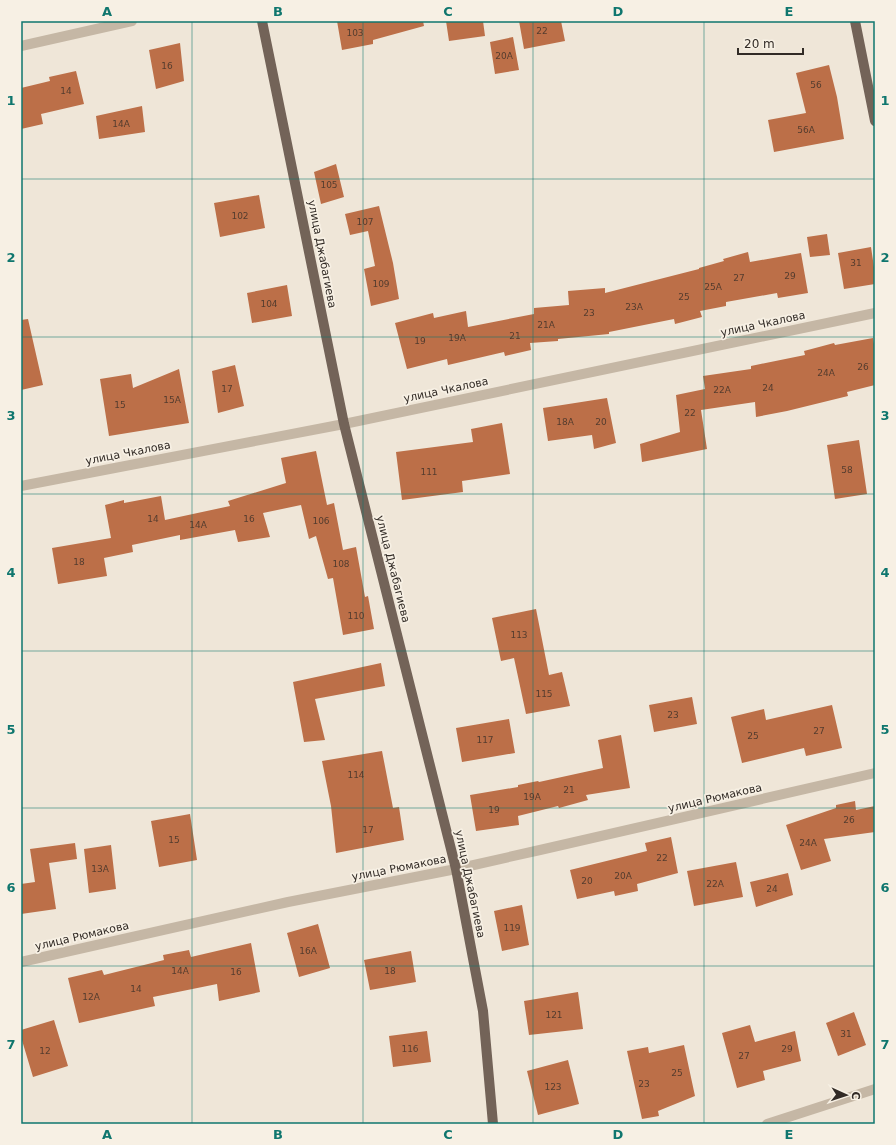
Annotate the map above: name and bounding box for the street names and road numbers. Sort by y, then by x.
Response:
street label: улица Джабагиева [305,199,339,309]
street label: улица Чкалова [719,309,807,339]
street label: улица Чкалова [402,375,490,405]
street label: улица Чкалова [84,438,172,468]
street label: улица Джабагиева [373,514,413,624]
street label: улица Рюмакова [667,781,763,815]
street label: улица Джабагиева [452,829,488,939]
street label: улица Рюмакова [351,852,447,884]
street label: улица Рюмакова [34,919,130,953]

